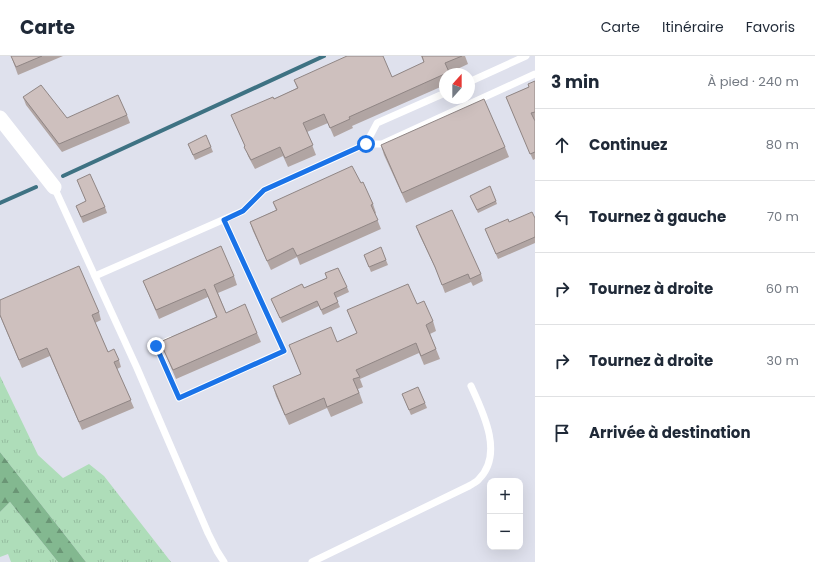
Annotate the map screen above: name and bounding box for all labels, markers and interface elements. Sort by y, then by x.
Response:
text: Carte [20,14,75,41]
text: Carte [601,17,640,37]
text: Itinéraire [662,17,724,37]
text: Favoris [746,17,795,37]
north arrow [439,68,475,104]
text: 3 min [551,70,599,94]
text: À pied · 240 m [708,72,799,91]
icon: ahead [551,134,573,156]
text: Continuez [589,134,668,155]
route start [357,135,375,153]
text: 80 m [766,135,799,154]
icon: left [551,206,573,228]
text: Tournez à gauche [589,206,726,227]
text: 70 m [767,207,799,226]
icon: right [551,278,573,300]
text: Tournez à droite [589,278,713,299]
text: 60 m [766,279,799,298]
route end [147,337,165,355]
icon: right [551,350,573,372]
text: Tournez à droite [589,350,713,371]
text: 30 m [766,351,799,370]
icon: arrive [551,422,573,444]
text: Arrivée à destination [589,422,751,443]
map controls [487,478,523,550]
button: + [487,478,523,514]
button: − [487,514,523,550]

